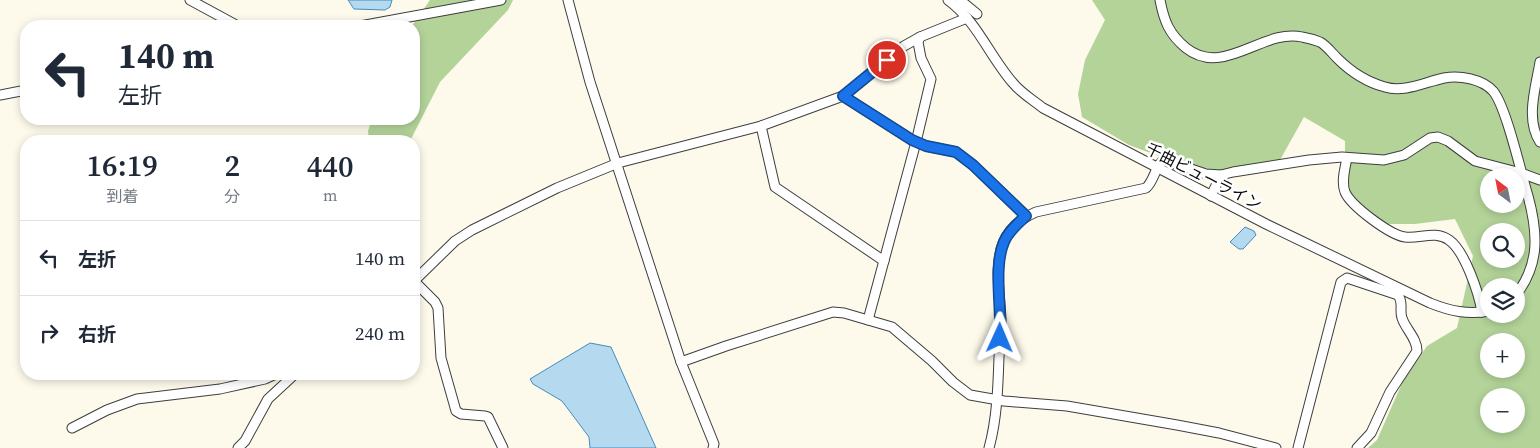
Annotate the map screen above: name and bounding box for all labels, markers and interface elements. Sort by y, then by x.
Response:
text: 140 m [118,32,214,80]
pin [866,39,908,81]
icon: left [35,40,100,105]
icon: arrive [873,46,901,74]
text: 左折 [118,80,162,110]
street label: 千曲ビューライン [1142,137,1266,215]
text: 16:19 [86,145,158,186]
text: 2 [224,145,240,186]
text: 440 [307,146,354,187]
north arrow [1480,168,1525,212]
map controls [1480,168,1525,433]
text: m [323,184,337,206]
text: 到着 [106,185,138,207]
text: 分 [224,185,240,207]
button: search [1480,223,1525,268]
icon: left [35,244,63,272]
text: 140 m [355,245,405,271]
text: 左折 [78,246,116,272]
button: layers [1480,278,1525,323]
position arrow [973,311,1025,363]
icon: right [35,319,63,347]
text: 240 m [355,320,405,346]
text: 右折 [78,321,116,347]
button: + [1480,333,1525,378]
button: − [1480,388,1525,433]

